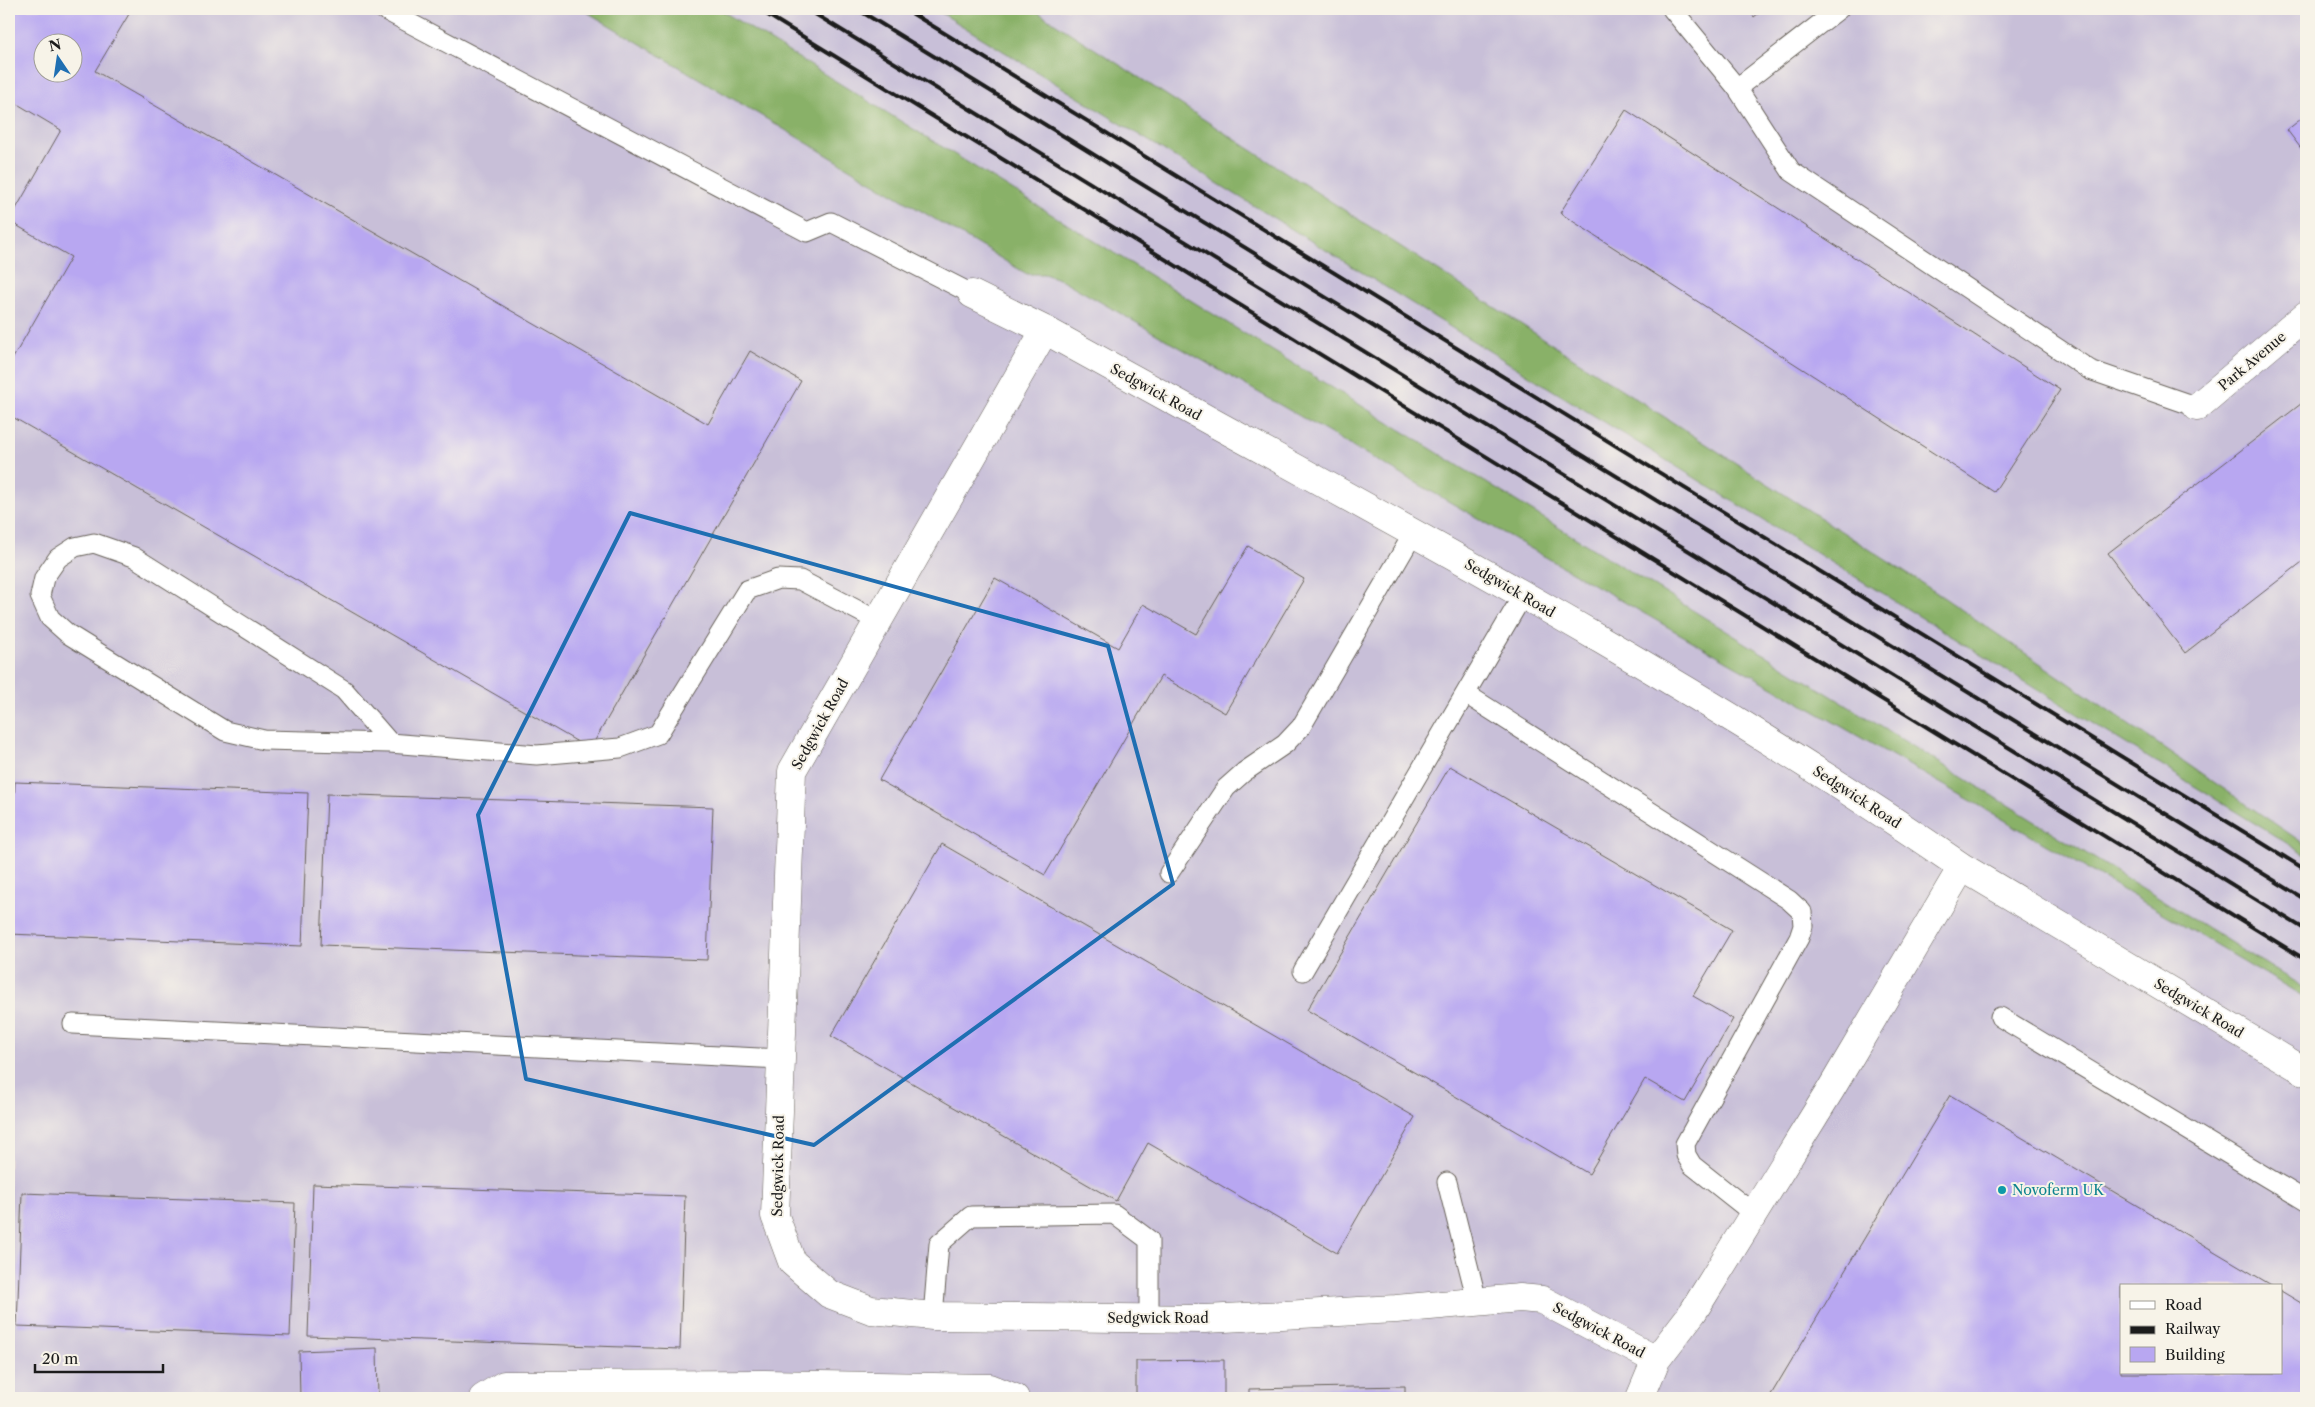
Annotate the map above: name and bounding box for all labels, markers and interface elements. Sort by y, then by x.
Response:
north arrow [32,32,82,82]
text: N [47,35,63,55]
street label: Park Avenue [2214,327,2290,395]
street label: Sedgwick Road [1107,360,1205,425]
street label: Sedgwick Road [1462,555,1559,621]
street label: Sedgwick Road [788,675,853,773]
street label: Sedgwick Road [1810,762,1905,832]
street label: Sedgwick Road [2151,974,2248,1042]
street label: Sedgwick Road [768,1115,788,1217]
place label: Novoferm UK [2012,1181,2105,1199]
marker: Novoferm UK [1996,1184,2008,1196]
legend [2120,1284,2282,1374]
text: Road [2165,1295,2202,1314]
street label: Sedgwick Road [1550,1298,1648,1362]
street label: Sedgwick Road [1107,1309,1209,1327]
text: Railway [2165,1319,2221,1338]
scale bar [35,1342,162,1374]
text: Building [2165,1345,2225,1364]
text: 20 m [42,1349,78,1368]

